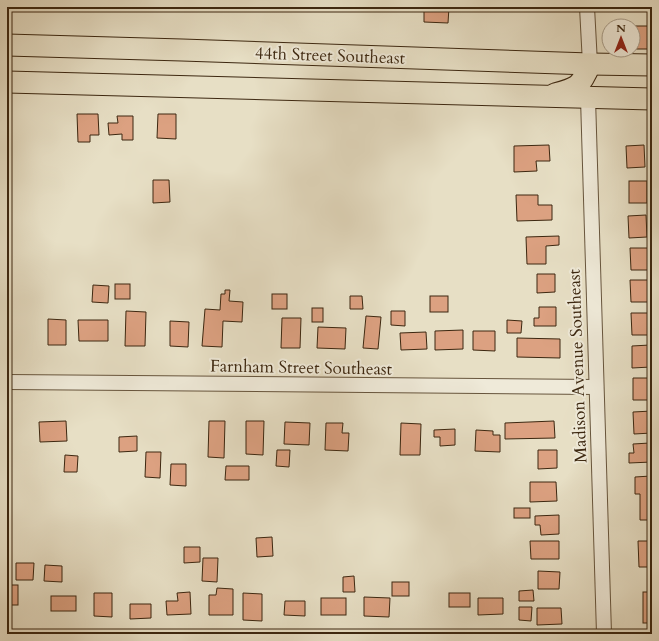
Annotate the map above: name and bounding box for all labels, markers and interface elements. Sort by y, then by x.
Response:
north arrow [601,18,641,58]
text: N [616,21,626,36]
street label: 44th Street Southeast [255,41,406,70]
street label: Madison Avenue Southeast [563,268,592,463]
street label: Farnham Street Southeast [210,354,393,381]

